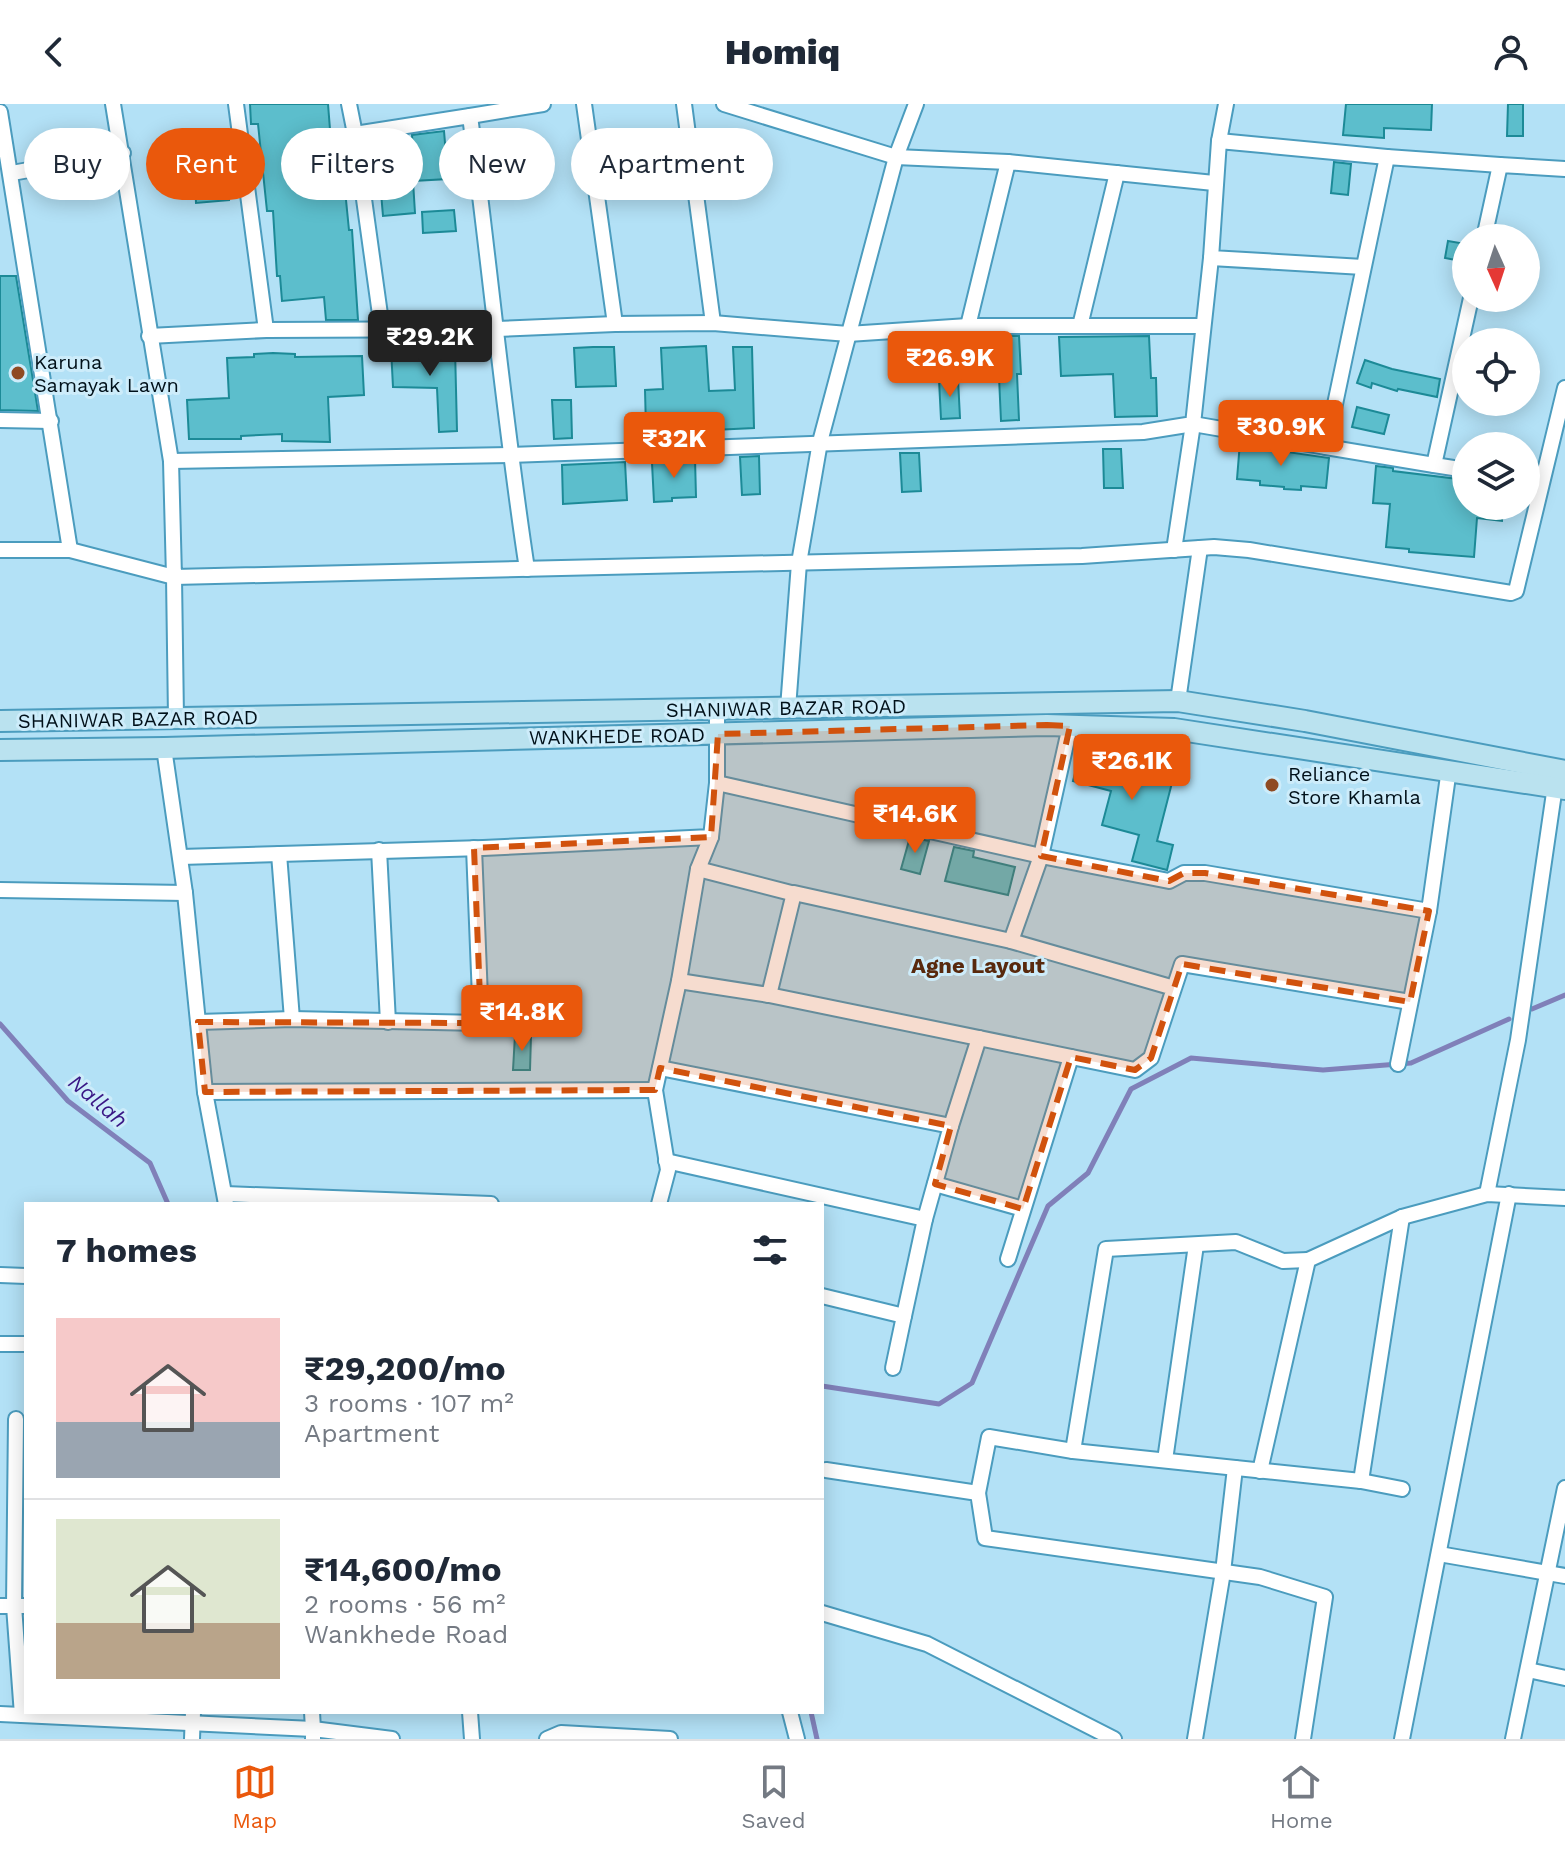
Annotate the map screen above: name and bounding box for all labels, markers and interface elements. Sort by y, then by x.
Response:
icon: back [32,30,76,74]
icon: person [1489,30,1533,74]
text: Homiq [725,31,840,73]
chip: Buy [24,128,130,200]
chip: Rent [146,128,265,200]
chip: Filters [281,128,423,200]
chip: New [439,128,555,200]
chip: Apartment [571,128,773,200]
north arrow [1452,224,1540,312]
map controls [1452,224,1540,520]
pin: ₹29.2K [365,310,495,378]
text: ₹29.2K [386,321,474,351]
button: locate [1452,328,1540,416]
pin: ₹26.9K [885,331,1015,399]
text: ₹26.9K [906,342,994,372]
place label: Karuna Samayak Lawn [34,350,179,397]
marker: Karuna Samayak Lawn [9,364,27,382]
pin: ₹30.9K [1216,400,1346,468]
text: ₹30.9K [1236,411,1326,441]
pin: ₹32K [627,412,721,480]
text: ₹32K [642,423,706,453]
button: layers [1452,432,1540,520]
street label: SHANIWAR BAZAR ROAD [666,694,906,722]
street label: SHANIWAR BAZAR ROAD [18,705,258,733]
street label: WANKHEDE ROAD [529,722,705,750]
pin: ₹26.1K [1067,734,1197,802]
text: ₹26.1K [1091,745,1173,775]
place label: Reliance Store Khamla [1288,762,1421,809]
marker: Reliance Store Khamla [1263,776,1281,794]
pin: ₹14.6K [850,787,980,855]
text: ₹14.6K [873,798,957,828]
district label: Agne Layout [911,953,1045,978]
pin: ₹14.8K [457,985,587,1053]
text: ₹14.8K [479,996,565,1026]
water label: Nallah [64,1069,132,1133]
icon: filters [748,1228,792,1272]
text: 7 homes [56,1230,197,1270]
text: ₹29,200/mo [304,1348,506,1388]
icon: home [120,1350,216,1446]
text: 3 rooms · 107 m² [304,1388,514,1418]
text: Apartment [304,1418,440,1448]
text: ₹14,600/mo [304,1549,502,1589]
icon: home [120,1551,216,1647]
text: 2 rooms · 56 m² [304,1589,506,1619]
text: Wankhede Road [304,1619,508,1649]
tab: Map [232,1760,277,1833]
tab: Saved [742,1760,805,1833]
tab: Home [1270,1760,1333,1833]

